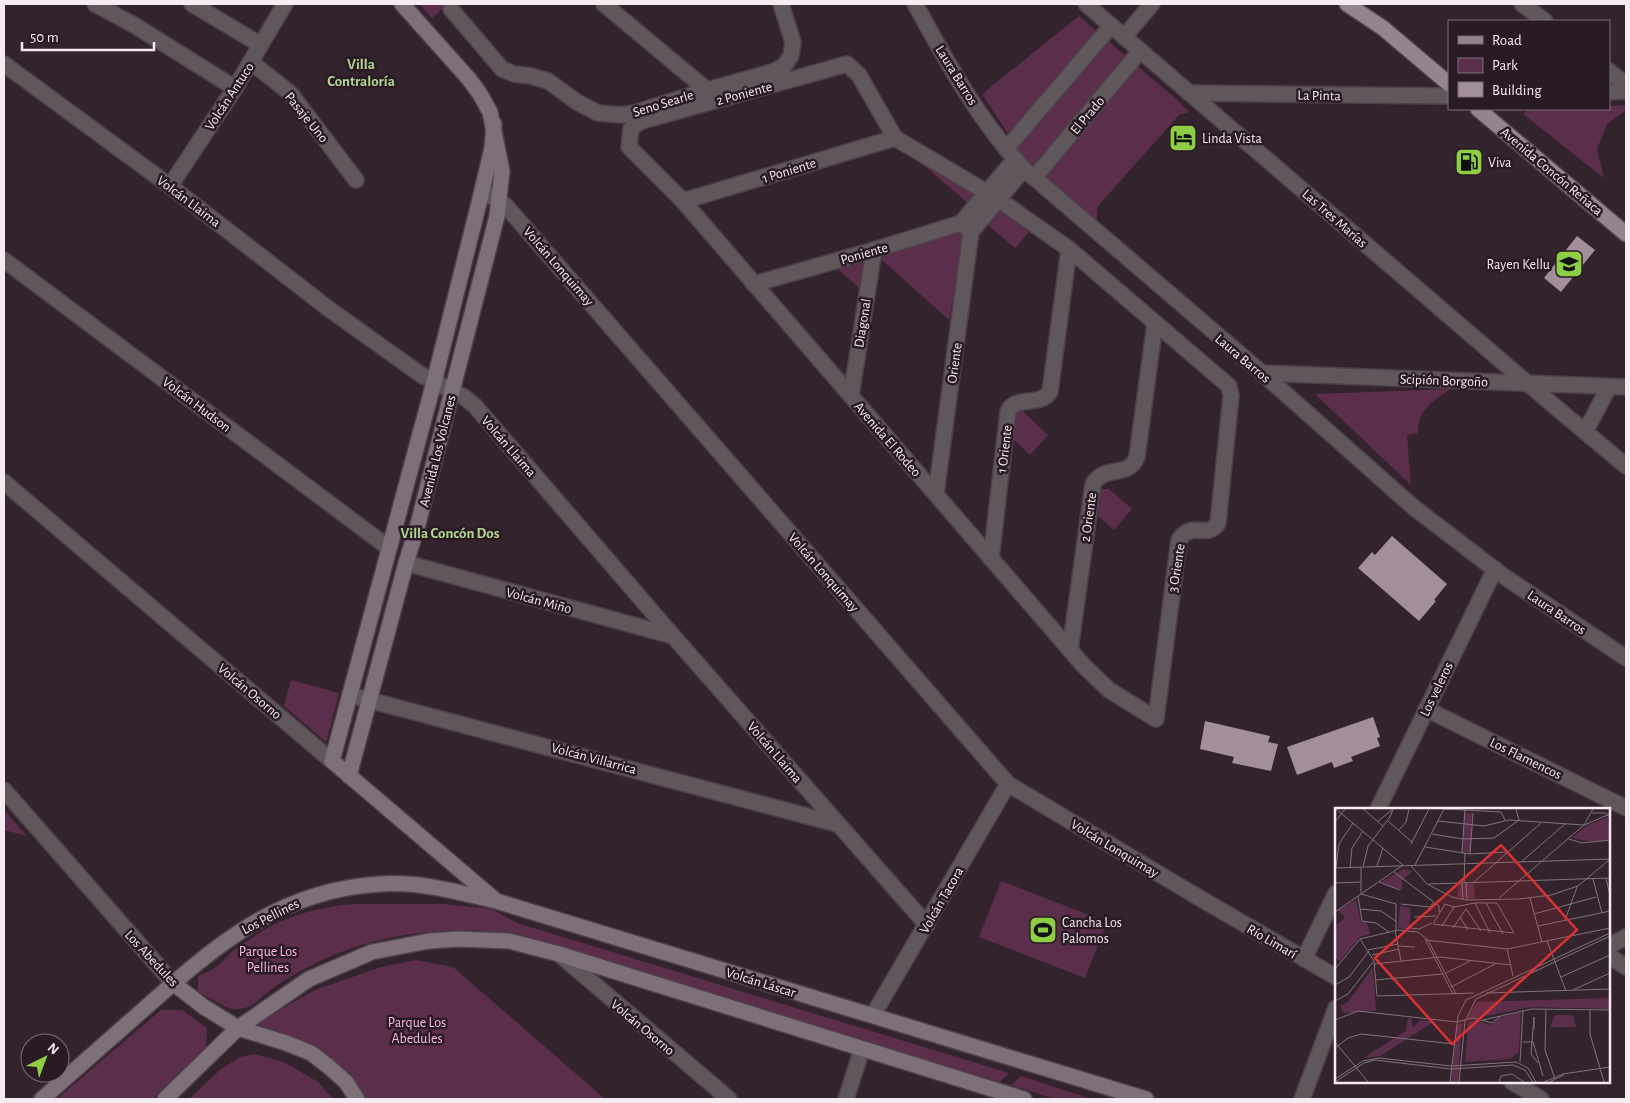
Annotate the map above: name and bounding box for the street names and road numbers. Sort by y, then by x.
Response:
street label: Laura Barros [932,43,980,108]
street label: Volcán Antuco [203,60,257,133]
street label: 2 Poniente [715,80,774,108]
street label: Seno Searle [631,88,695,120]
street label: La Pinta [1297,89,1341,103]
street label: Pasaje Uno [282,90,331,145]
street label: El Prado [1068,94,1108,137]
street label: Avenida Concón Reñaca [1498,125,1605,219]
street label: 1 Poniente [761,156,818,186]
street label: Volcán Llaima [154,173,223,230]
street label: Las Tres Marías [1299,187,1370,251]
street label: Volcán Lonquimay [520,225,596,309]
street label: Poniente [839,241,889,267]
street label: Diagonal [852,298,874,349]
street label: Laura Barros [1212,332,1273,386]
street label: Oriente [945,342,965,385]
street label: Scipión Borgoño [1400,372,1488,390]
street label: Volcán Hudson [160,375,233,435]
street label: Avenida Los Volcanes [417,394,459,509]
street label: Avenida El Rodeo [851,400,923,480]
street label: Volcán Llaima [478,414,539,480]
street label: 1 Oriente [995,424,1015,474]
street label: 2 Oriente [1079,491,1099,543]
street label: Volcán Lonquimay [785,531,861,615]
street label: 3 Oriente [1166,543,1188,594]
street label: Volcán Miño [504,585,573,616]
street label: Laura Barros [1525,588,1588,637]
street label: Los veleros [1418,660,1456,719]
street label: Volcán Osorno [215,661,284,722]
street label: Volcán Llaima [744,720,805,786]
street label: Los Flamencos [1487,735,1564,782]
street label: Volcán Villarrica [550,741,638,777]
street label: Volcán Lonquimay [1068,817,1161,880]
street label: Volcán Tacora [917,864,967,936]
street label: Los Pellines [240,897,301,937]
street label: Río Limarí [1244,922,1299,962]
street label: Los Abedules [122,928,181,989]
street label: Volcán Láscar [724,966,798,1000]
street label: Volcán Osorno [608,997,677,1058]

